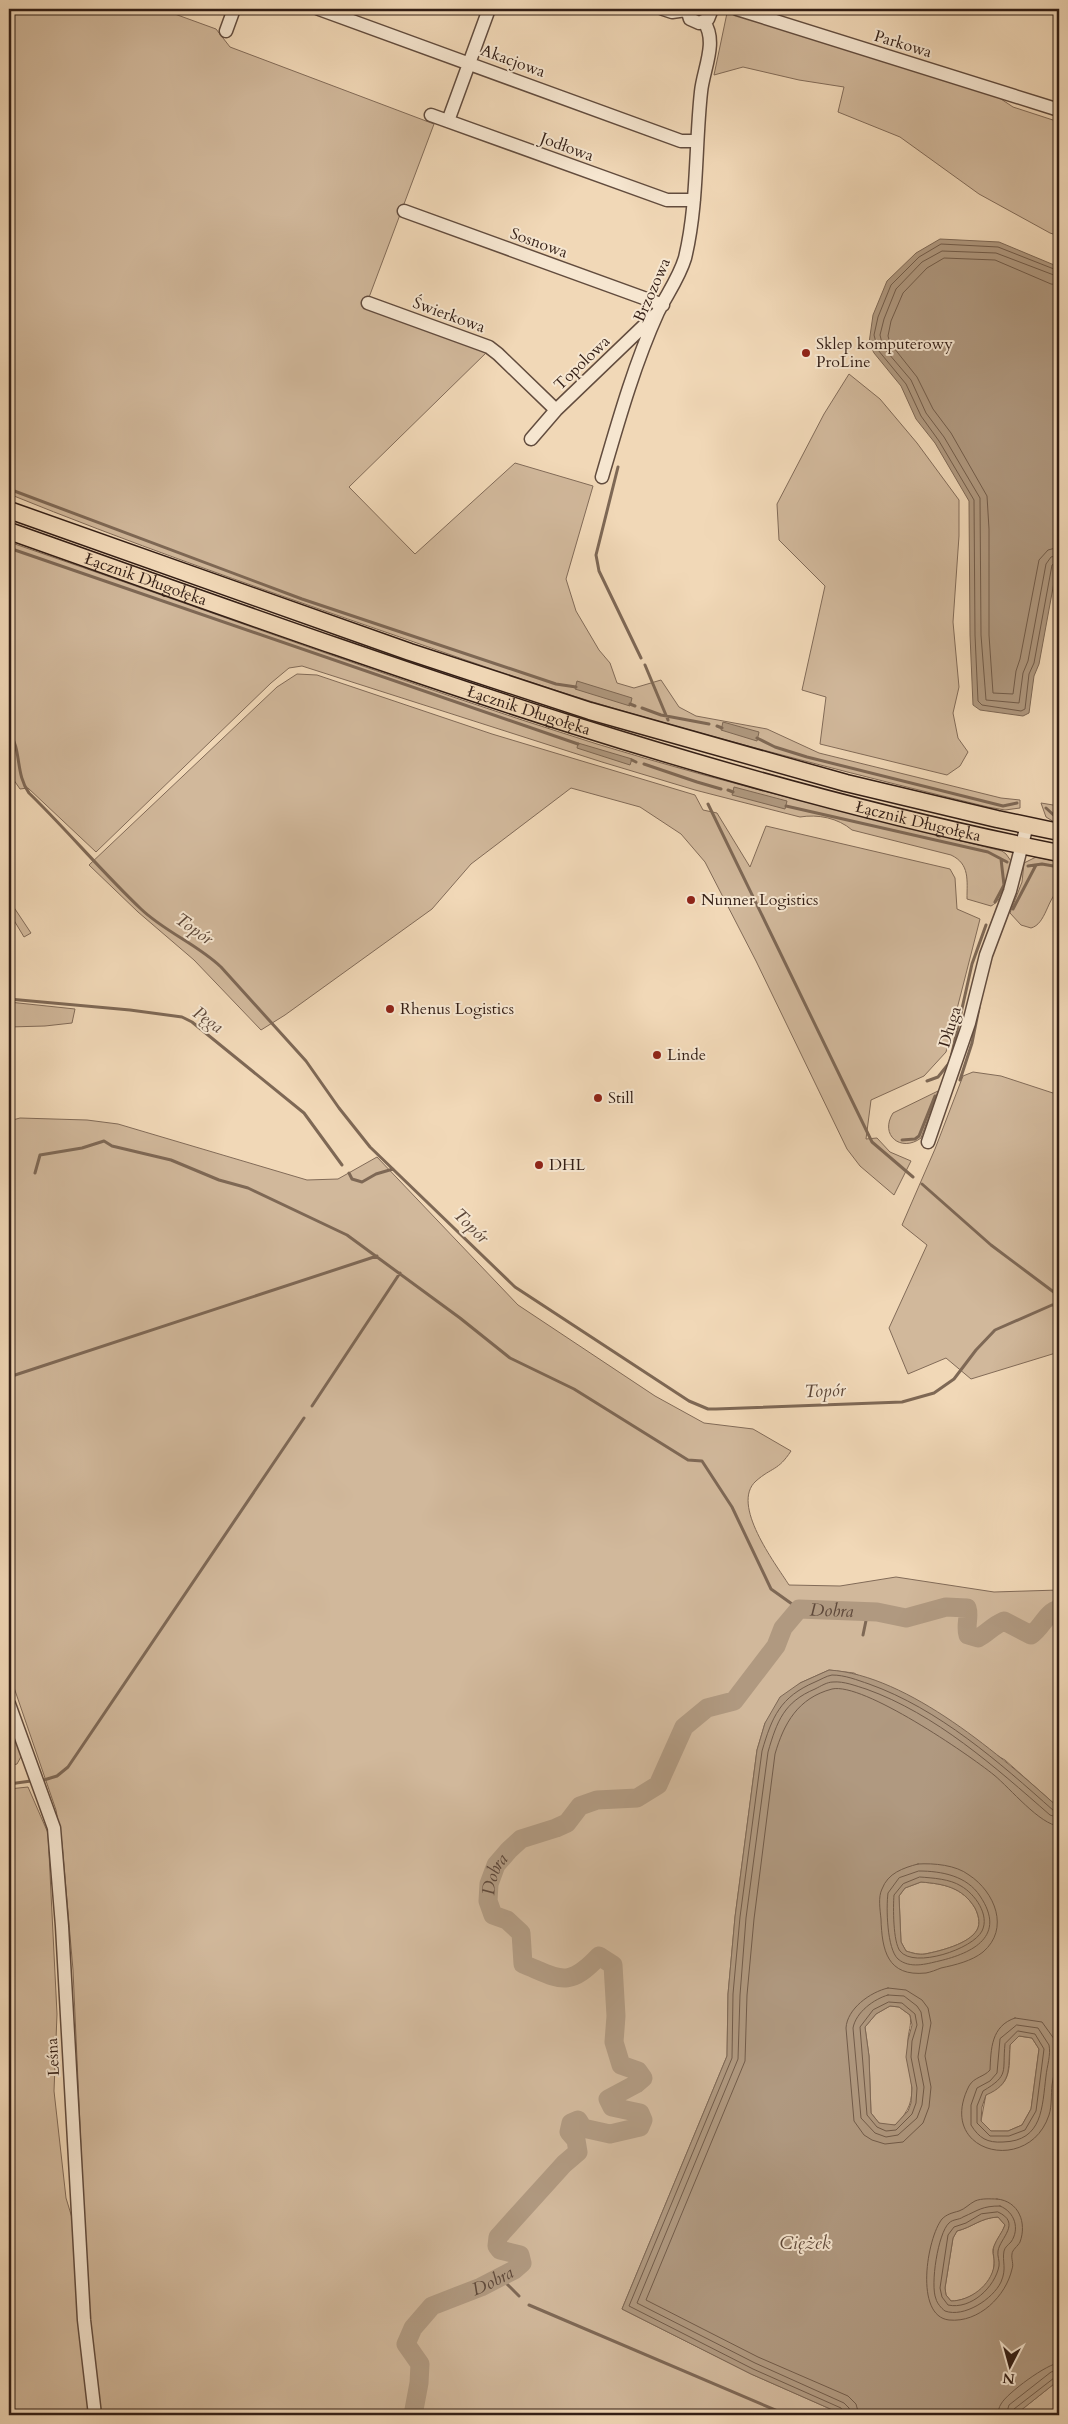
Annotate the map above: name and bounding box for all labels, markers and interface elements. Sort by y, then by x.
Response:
street label: Parkowa [871,25,935,63]
street label: Akacjowa [478,39,548,83]
street label: Jodłowa [535,127,597,167]
street label: Sosnowa [507,222,571,264]
street label: Brzozowa [628,254,676,326]
street label: Świerkowa [410,292,488,338]
street label: Topolowa [549,331,615,395]
place label: Sklep komputerowy ProLine [816,333,953,373]
marker: Sklep komputerowy ProLine [800,347,812,359]
street label: Łącznik Długołęka [81,548,210,611]
street label: Łącznik Długołęka [464,680,593,741]
street label: Łącznik Długołęka [853,796,983,847]
place label: Nunner Logistics [701,889,818,911]
marker: Nunner Logistics [685,894,697,906]
water label: Topór [170,907,219,952]
place label: Rhenus Logistics [400,998,514,1020]
water label: Pęga [188,1001,228,1039]
marker: Rhenus Logistics [384,1003,396,1015]
street label: Długa [933,1004,967,1050]
place label: Linde [667,1044,706,1066]
marker: Linde [651,1049,663,1061]
place label: Still [608,1087,634,1109]
marker: Still [592,1092,604,1104]
place label: DHL [549,1154,585,1176]
marker: DHL [533,1159,545,1171]
water label: Topór [447,1203,495,1250]
water label: Topór [804,1378,847,1404]
water label: Dobra [809,1597,854,1624]
water label: Dobra [476,1848,514,1896]
street label: Leśna [41,2037,65,2077]
water label: Ciężek [779,2231,831,2256]
water label: Dobra [468,2260,518,2302]
north arrow [986,2342,1036,2392]
text: N [1002,2368,1016,2389]

